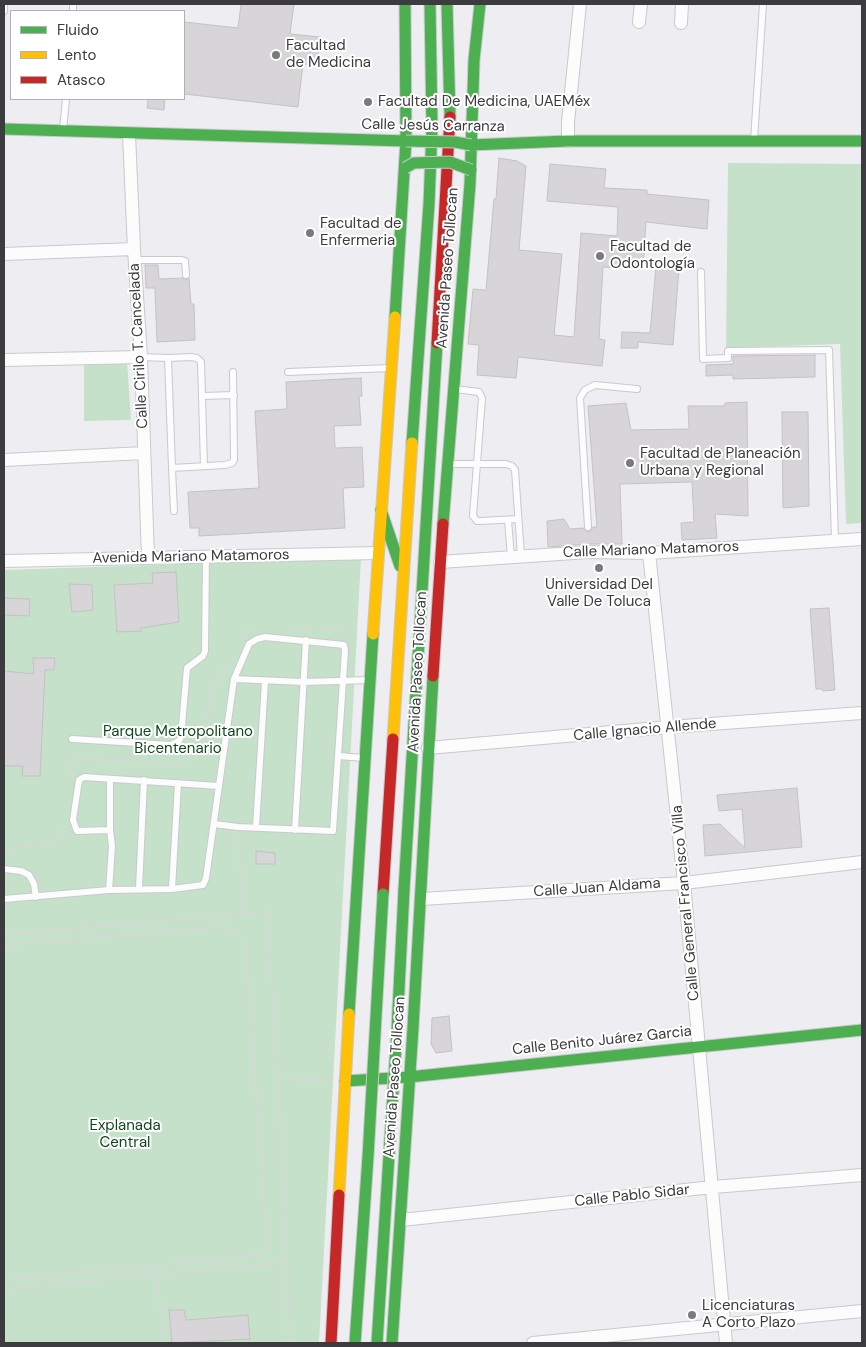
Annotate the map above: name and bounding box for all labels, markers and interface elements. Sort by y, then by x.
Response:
legend [10,10,185,100]
text: Fluido [57,20,99,40]
place label: Facultad de Medicina [286,37,371,72]
text: Lento [57,45,96,65]
marker: Facultad de Medicina [270,49,282,61]
text: Atasco [57,70,105,90]
place label: Facultad De Medicina, UAEMéx [378,93,590,111]
marker: Facultad De Medicina, UAEMéx [362,96,374,108]
street label: Calle Jesús Carranza [361,116,505,136]
street label: Avenida Paseo Tollocan [433,187,463,349]
place label: Facultad de Enfermeria [320,215,402,250]
marker: Facultad de Enfermeria [304,227,316,239]
place label: Facultad de Odontología [610,238,695,273]
marker: Facultad de Odontología [594,250,606,262]
street label: Calle Cirilo T. Cancelada [126,263,152,429]
place label: Facultad de Planeación Urbana y Regional [640,445,801,480]
marker: Facultad de Planeación Urbana y Regional [624,457,636,469]
street label: Calle Mariano Matamoros [563,538,739,562]
street label: Avenida Mariano Matamoros [92,546,290,568]
marker: Universidad Del Valle De Toluca [593,562,605,574]
place label: Universidad Del Valle De Toluca [545,576,653,611]
street label: Avenida Paseo Tollocan [405,591,431,753]
street label: Calle Ignacio Allende [573,715,717,745]
park label: Parque Metropolitano Bicentenario [103,723,253,758]
street label: Calle General Francisco Villa [668,804,704,1002]
street label: Calle Juan Aldama [533,875,661,901]
street label: Avenida Paseo Tollocan [380,996,410,1158]
street label: Calle Benito Juárez Garcia [511,1023,693,1059]
park label: Explanada Central [89,1117,161,1152]
street label: Calle Pablo Sidar [574,1181,690,1211]
place label: Licenciaturas A Corto Plazo [702,1297,796,1332]
marker: Licenciaturas A Corto Plazo [686,1309,698,1321]

